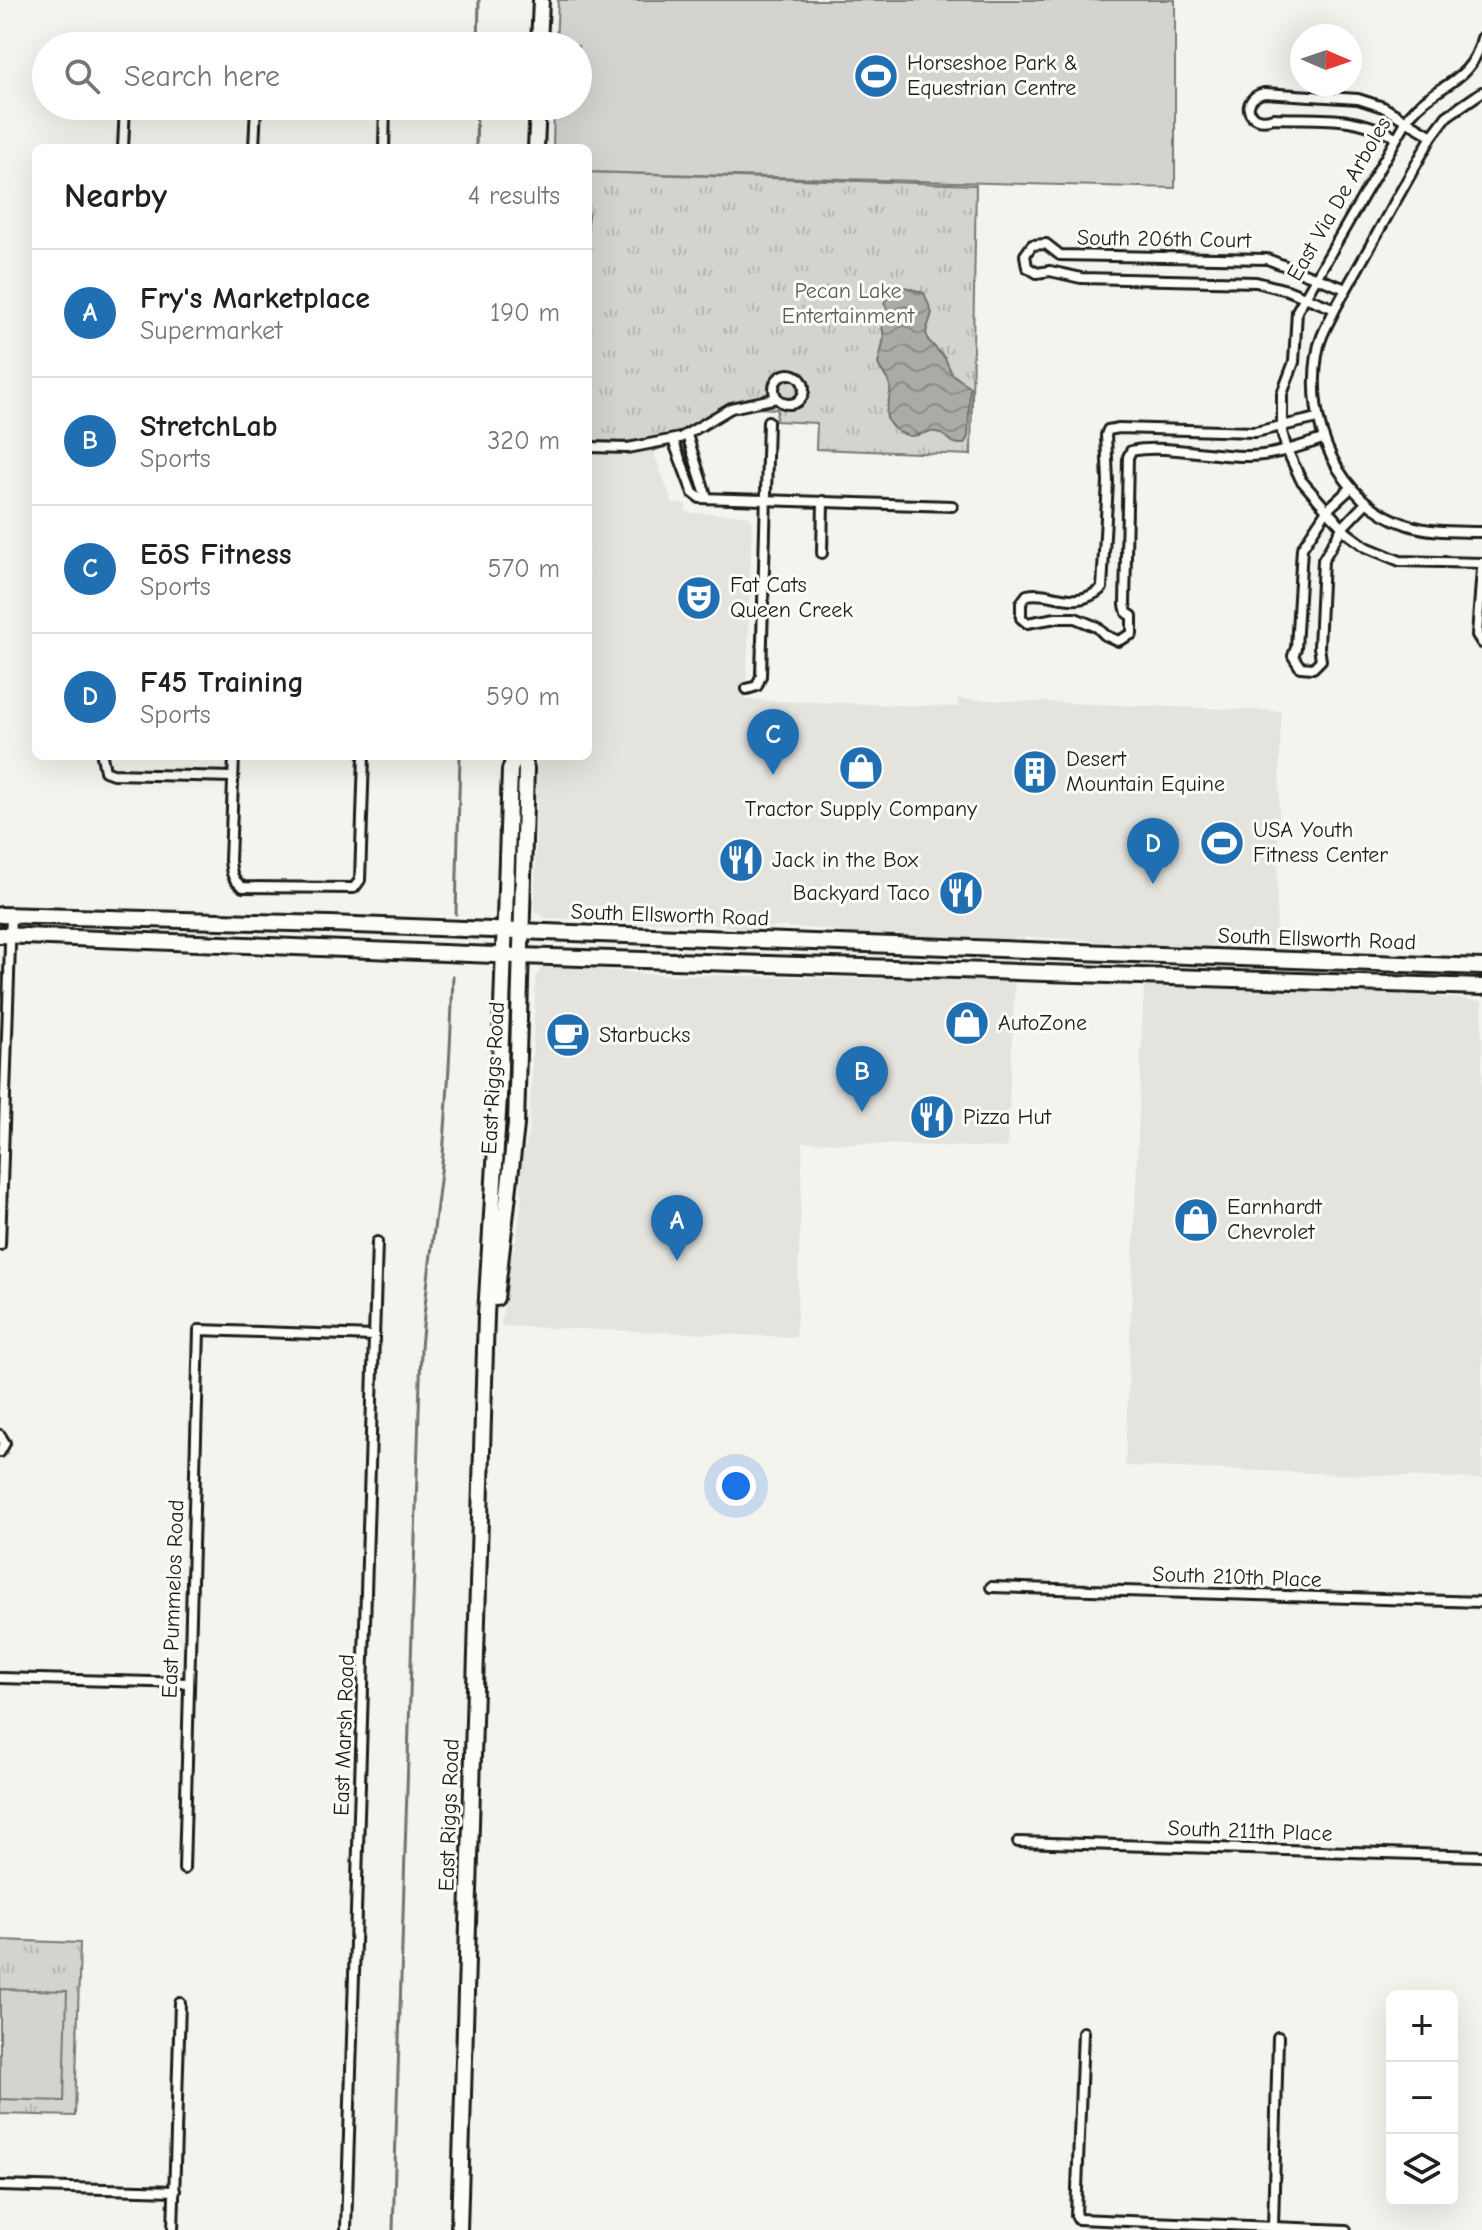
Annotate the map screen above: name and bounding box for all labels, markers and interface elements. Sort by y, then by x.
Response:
north arrow [1290,24,1362,96]
search box [32,32,592,120]
place label: Horseshoe Park & Equestrian Centre [907,50,1078,101]
sports icon: Horseshoe Park & Equestrian Centre [852,52,900,100]
icon: search [60,54,104,98]
text: Search here [124,59,280,94]
street label: East Via De Arboles [1281,112,1397,286]
text: Nearby [64,176,167,216]
text: 4 results [468,181,560,211]
street label: South 206th Court [1077,224,1252,254]
park label: Pecan Lake Entertainment [782,278,915,329]
text: Fry's Marketplace [140,281,370,316]
text: A [83,298,97,328]
text: 190 m [490,298,560,328]
text: Supermarket [140,316,283,346]
text: StretchLab [140,409,278,444]
text: B [82,426,98,456]
text: 320 m [487,426,560,456]
text: Sports [140,444,211,474]
text: EōS Fitness [140,537,291,572]
text: C [82,554,98,584]
text: 570 m [488,554,560,584]
text: Sports [140,572,211,602]
place label: Fat Cats Queen Creek [730,572,853,623]
theatre icon: Fat Cats Queen Creek [675,574,723,622]
text: F45 Training [140,665,304,700]
text: D [82,682,98,712]
text: 590 m [486,682,560,712]
text: Sports [140,700,211,730]
pin: C [747,709,799,775]
shop icon: Tractor Supply Company [837,744,885,792]
place label: Desert Mountain Equine [1066,746,1225,797]
building icon: Desert Mountain Equine [1011,748,1059,796]
place label: Tractor Supply Company [745,796,977,822]
place label: USA Youth Fitness Center [1253,817,1388,868]
pin: D [1127,818,1179,884]
sports icon: USA Youth Fitness Center [1198,819,1246,867]
restaurant icon: Jack in the Box [717,836,765,884]
place label: Jack in the Box [772,847,919,873]
restaurant icon: Backyard Taco [937,869,985,917]
place label: Backyard Taco [793,880,930,906]
street label: South Ellsworth Road [570,899,770,931]
street label: South Ellsworth Road [1217,923,1417,955]
shop icon: AutoZone [943,999,991,1047]
street label: East Riggs Road [476,1001,510,1155]
place label: AutoZone [998,1010,1087,1036]
cafe icon: Starbucks [544,1011,592,1059]
place label: Starbucks [599,1022,690,1048]
pin: B [836,1046,888,1112]
restaurant icon: Pizza Hut [908,1093,956,1141]
place label: Pizza Hut [963,1104,1052,1130]
place label: Earnhardt Chevrolet [1227,1194,1322,1245]
pin: A [651,1195,703,1261]
shop icon: Earnhardt Chevrolet [1172,1196,1220,1244]
your location [716,1466,756,1506]
street label: East Pummelos Road [157,1499,189,1699]
street label: South 210th Place [1152,1561,1322,1593]
street label: East Marsh Road [328,1654,360,1816]
street label: East Riggs Road [433,1738,465,1892]
street label: South 211th Place [1167,1815,1333,1847]
map controls [1386,1990,1458,2206]
button: + [1386,1990,1458,2062]
button: − [1386,2062,1458,2134]
button: layers [1386,2134,1458,2206]

